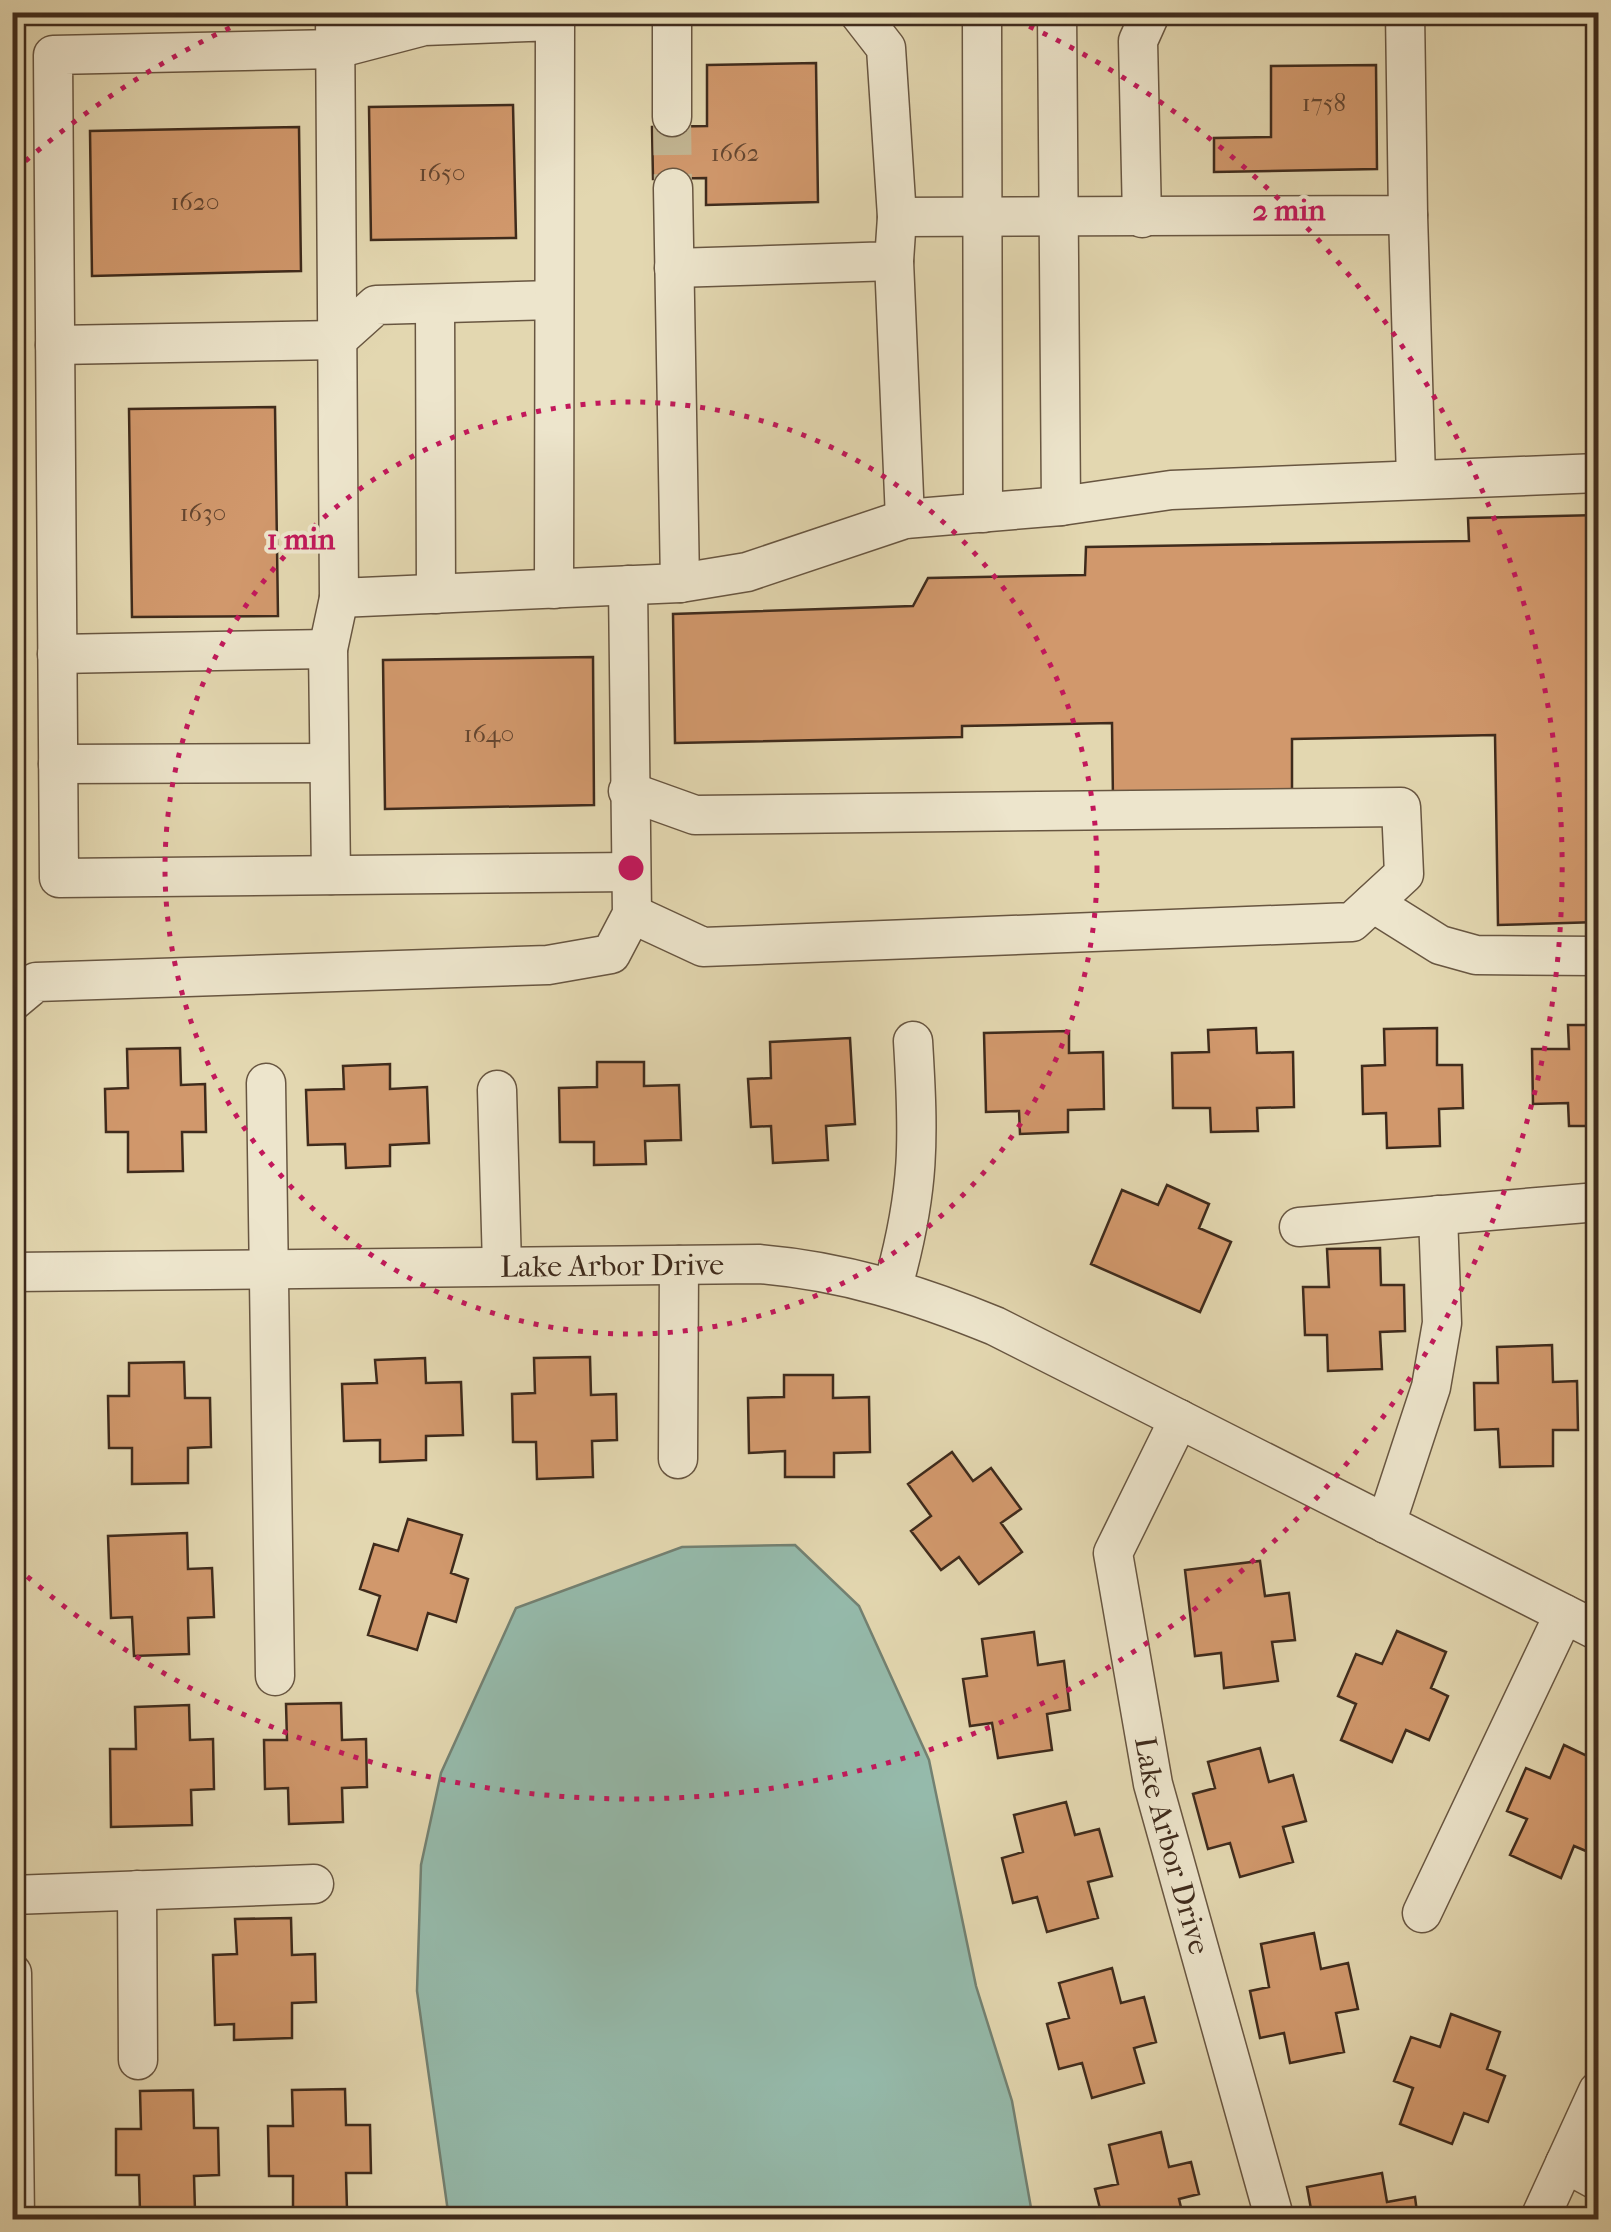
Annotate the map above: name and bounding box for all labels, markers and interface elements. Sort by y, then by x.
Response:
house number: 1758 [1302,88,1346,117]
house number: 1662 [711,138,759,167]
house number: 1650 [419,158,465,187]
house number: 1620 [171,187,220,216]
text: 2 min [1252,193,1326,228]
house number: 1630 [180,498,226,527]
text: 1 min [267,522,336,557]
house number: 1640 [464,719,514,748]
centre of rings [613,850,649,886]
street label: Lake Arbor Drive [500,1247,724,1284]
street label: Lake Arbor Drive [1128,1734,1217,1958]

